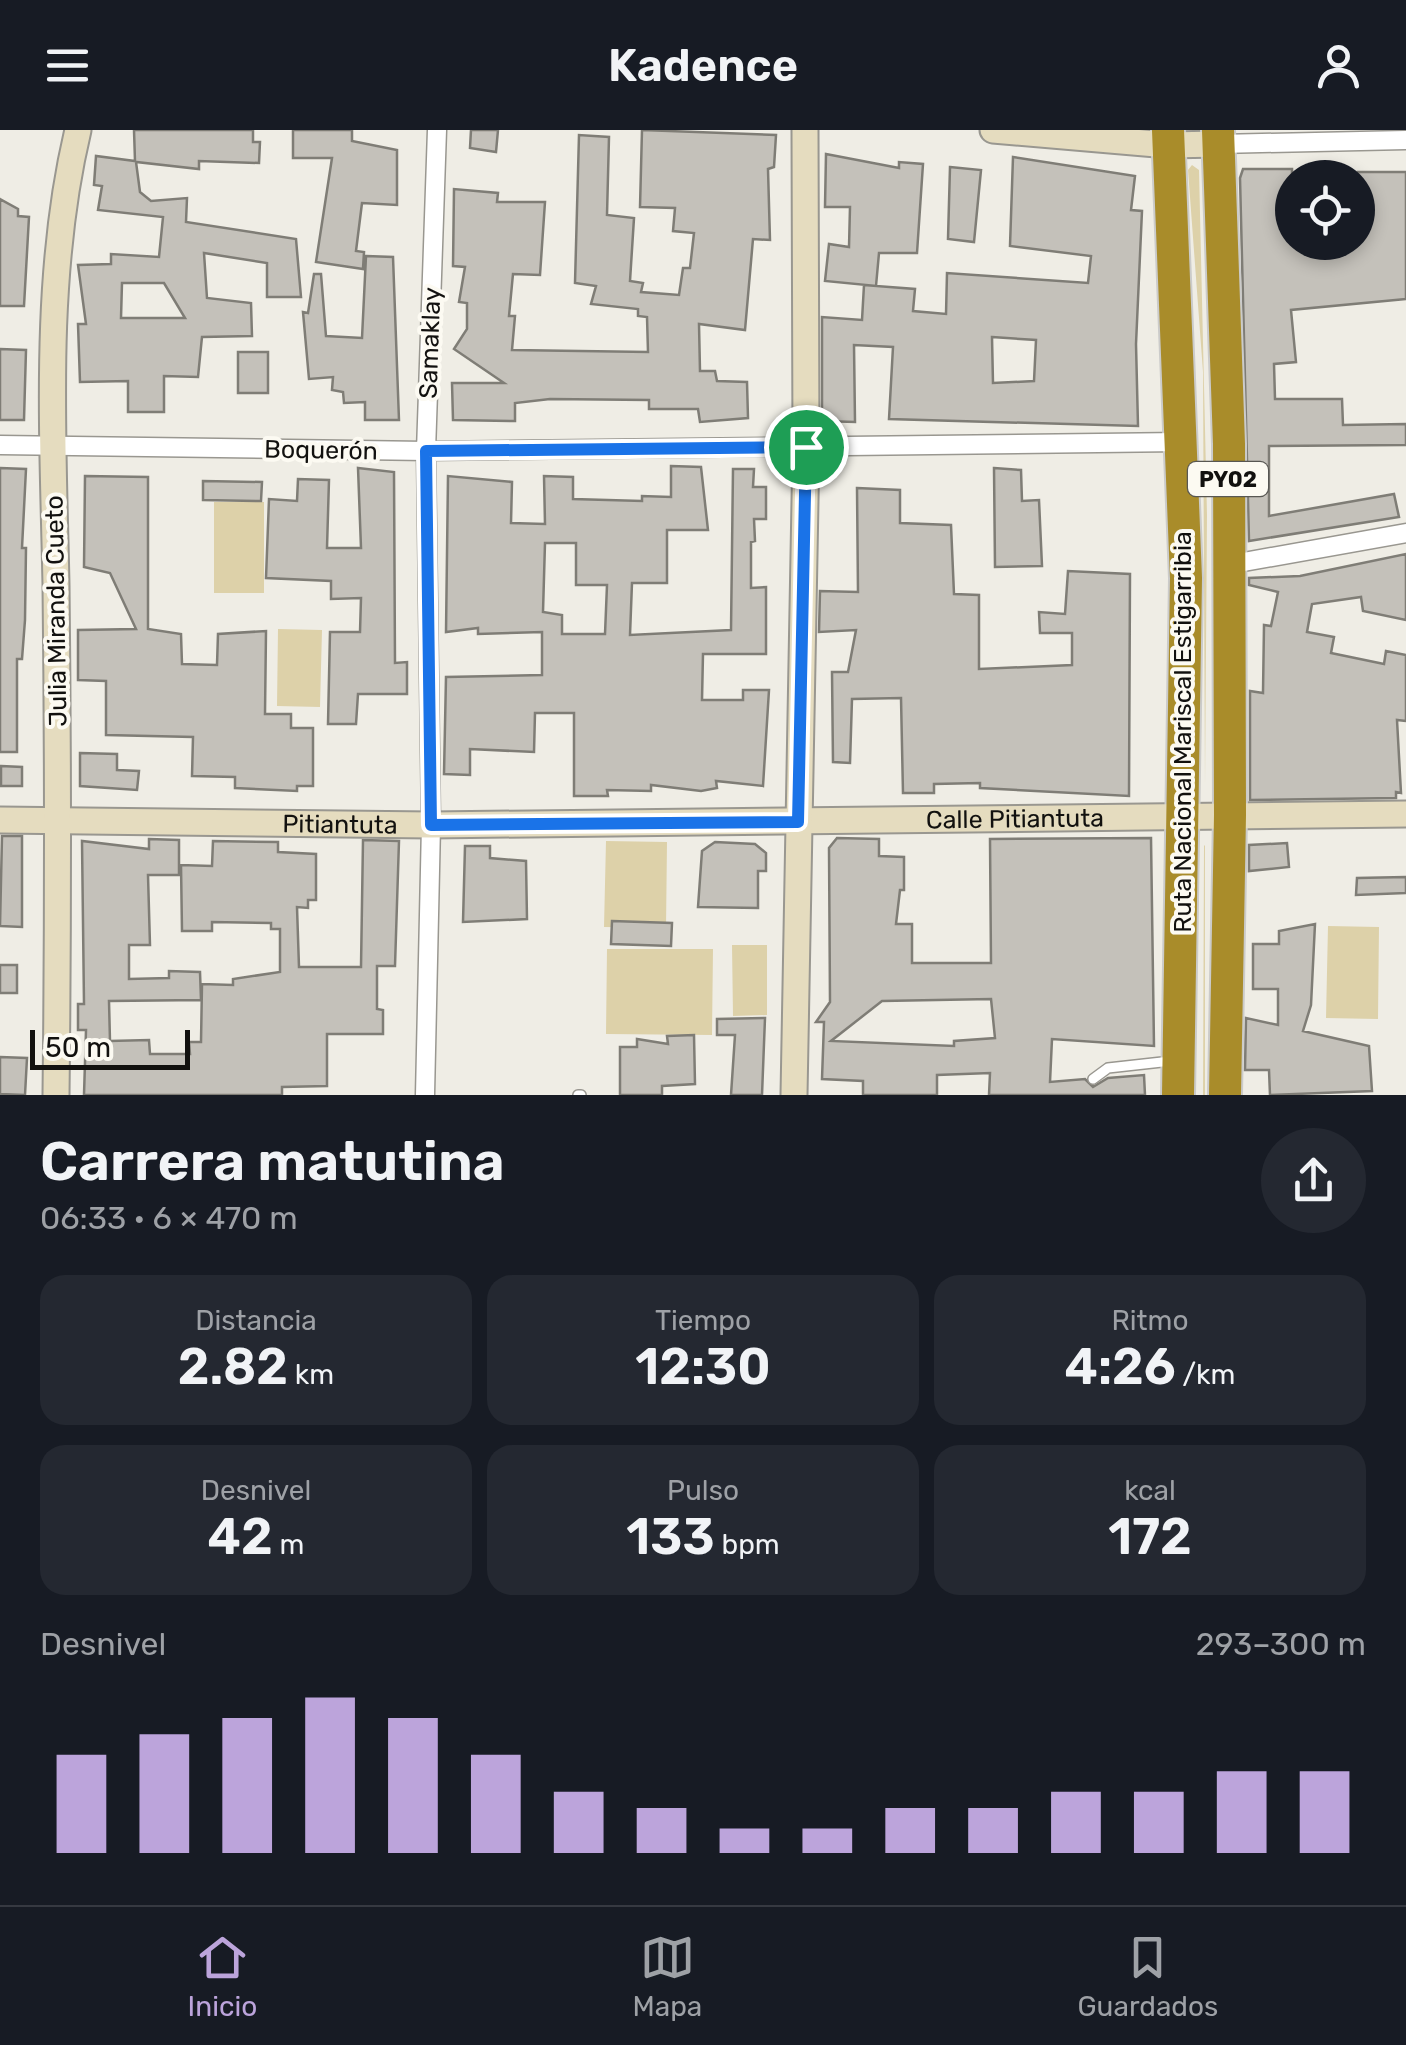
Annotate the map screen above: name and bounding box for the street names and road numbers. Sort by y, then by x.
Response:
street label: Samaklay [414,286,446,399]
street label: Boquerón [264,435,378,465]
road number: PY02 [1188,462,1268,496]
street label: Julia Miranda Cueto [39,495,73,727]
street label: Ruta Nacional Mariscal Estigarribia [1168,531,1197,933]
street label: Calle Pitiantuta [926,803,1104,834]
street label: Pitiantuta [282,809,398,839]

